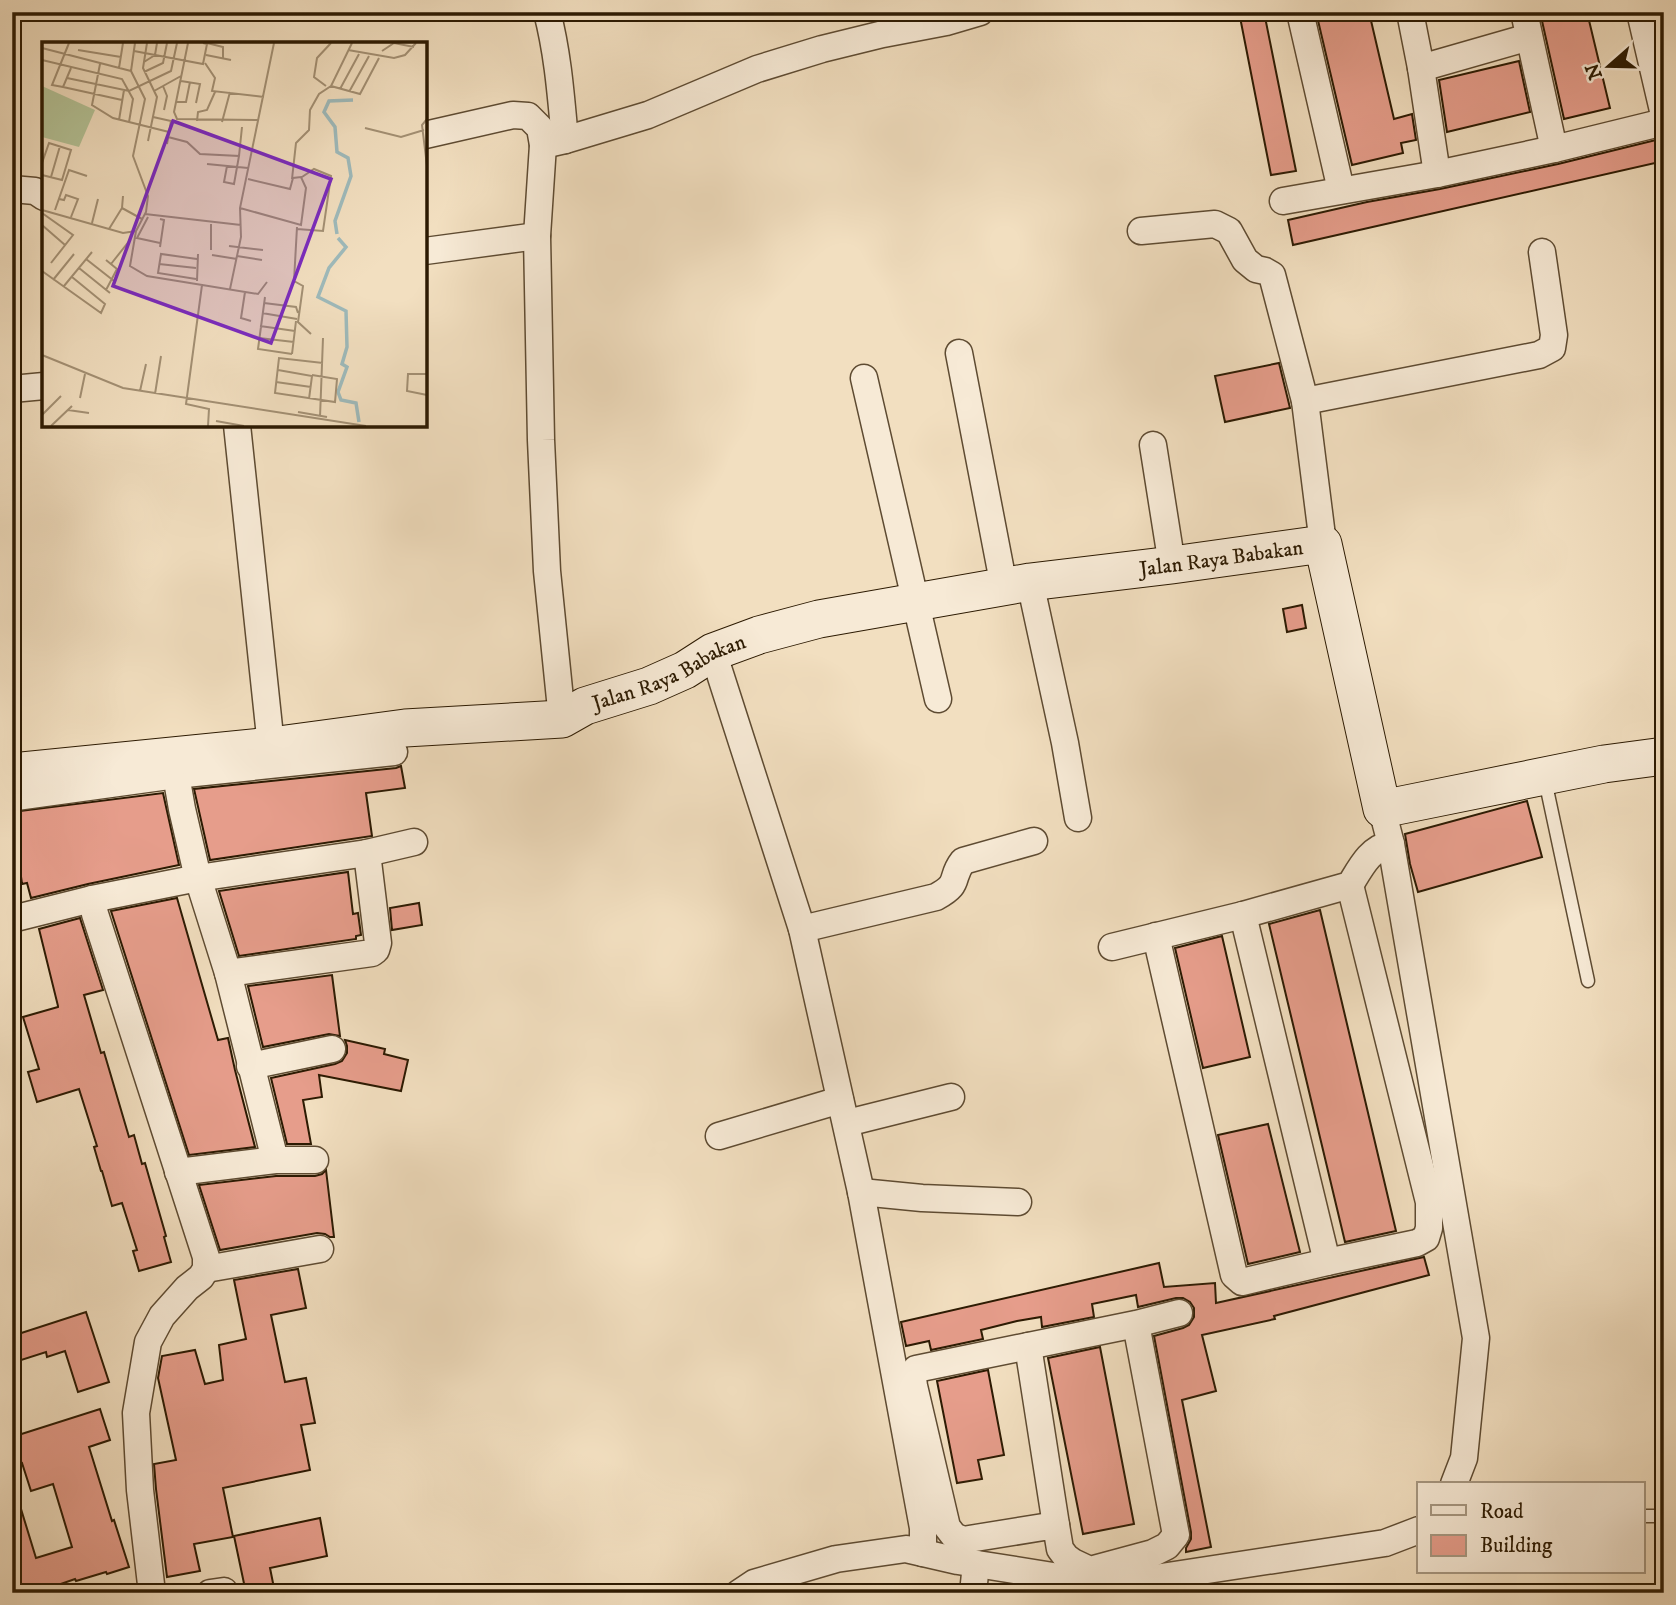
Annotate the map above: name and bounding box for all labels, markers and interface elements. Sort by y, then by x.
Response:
north arrow [1574,32,1644,102]
inset map [42,42,427,427]
text: N [1581,60,1608,83]
street label: Jalan Raya Babakan [1136,535,1305,583]
street label: Jalan Raya Babakan [587,629,749,717]
legend [1417,1482,1644,1574]
text: Road [1480,1499,1524,1525]
text: Building [1480,1533,1553,1559]

